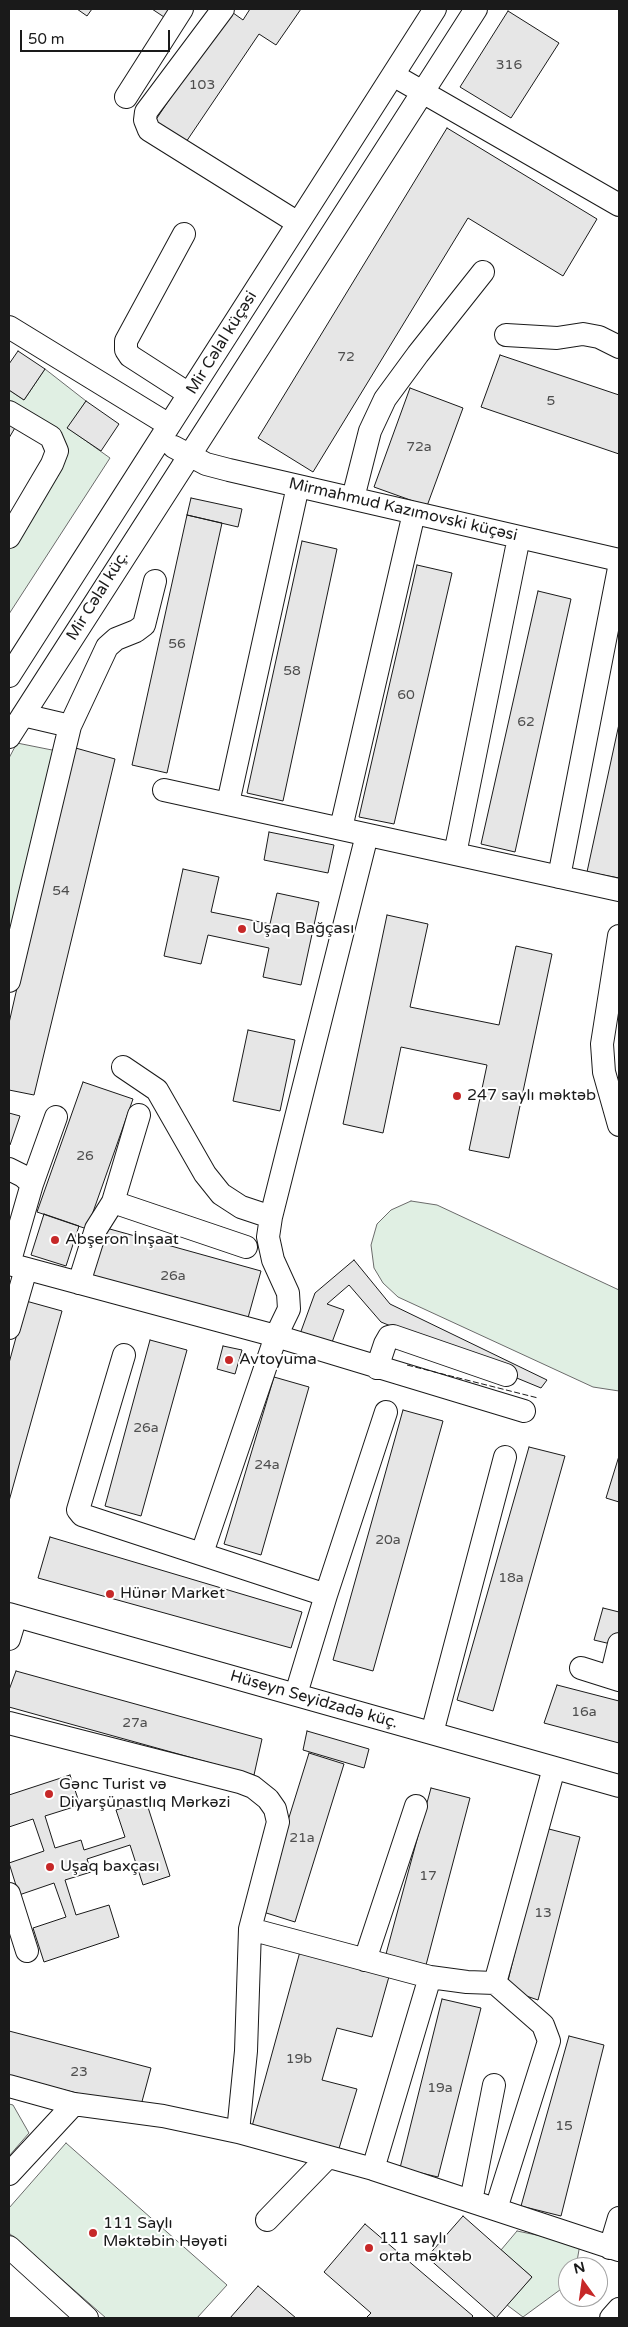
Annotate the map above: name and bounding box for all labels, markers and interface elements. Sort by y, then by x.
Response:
scale bar [22,20,172,52]
text: 50 m [28,30,65,48]
house number: 316 [496,57,522,73]
house number: 103 [189,77,215,93]
street label: Mir Cəlal küçəsi [183,288,261,398]
house number: 72 [337,349,355,365]
house number: 5 [547,393,555,409]
house number: 72a [406,439,432,455]
street label: Mirmahmud Kazımovski küçəsi [287,474,519,546]
street label: Mir Cəlal küç. [63,548,133,644]
house number: 56 [168,636,186,652]
house number: 58 [283,663,301,679]
house number: 60 [397,687,415,703]
house number: 62 [517,714,535,730]
house number: 54 [52,883,70,899]
place label: Uşaq Bağçası [252,919,354,939]
marker: Uşaq Bağçası [236,923,248,935]
place label: 247 saylı məktəb [467,1086,596,1106]
marker: 247 saylı məktəb [451,1090,463,1102]
house number: 26 [76,1148,94,1164]
place label: Abşeron İnşaat [65,1230,179,1250]
marker: Abşeron İnşaat [49,1234,61,1246]
house number: 26a [160,1268,186,1284]
place label: Avtoyuma [239,1350,317,1370]
marker: Avtoyuma [223,1354,235,1366]
house number: 26a [133,1420,159,1436]
house number: 24a [254,1457,280,1473]
house number: 20a [375,1532,401,1548]
house number: 18a [498,1570,524,1586]
place label: Hünər Market [120,1584,225,1604]
marker: Hünər Market [104,1588,116,1600]
street label: Hüseyn Seyidzadə küç. [228,1667,400,1733]
house number: 16a [571,1704,597,1720]
house number: 27a [122,1715,148,1731]
place label: Gənc Turist və Diyarşünastlıq Mərkəzi [59,1775,231,1813]
marker: Gənc Turist və Diyarşünastlıq Mərkəzi [43,1788,55,1800]
house number: 21a [289,1830,315,1846]
place label: Uşaq baxçası [60,1857,160,1877]
marker: Uşaq baxçası [44,1861,56,1873]
house number: 17 [419,1868,437,1884]
house number: 13 [534,1905,552,1921]
house number: 19b [286,2051,312,2067]
house number: 23 [70,2064,88,2080]
house number: 19a [427,2080,453,2096]
house number: 15 [555,2118,573,2134]
place label: 111 Saylı Məktəbin Həyəti [103,2214,227,2252]
marker: 111 Saylı Məktəbin Həyəti [87,2227,99,2239]
place label: 111 saylı orta məktəb [379,2229,472,2267]
marker: 111 saylı orta məktəb [363,2242,375,2254]
north arrow [558,2257,608,2307]
text: N [572,2258,587,2278]

